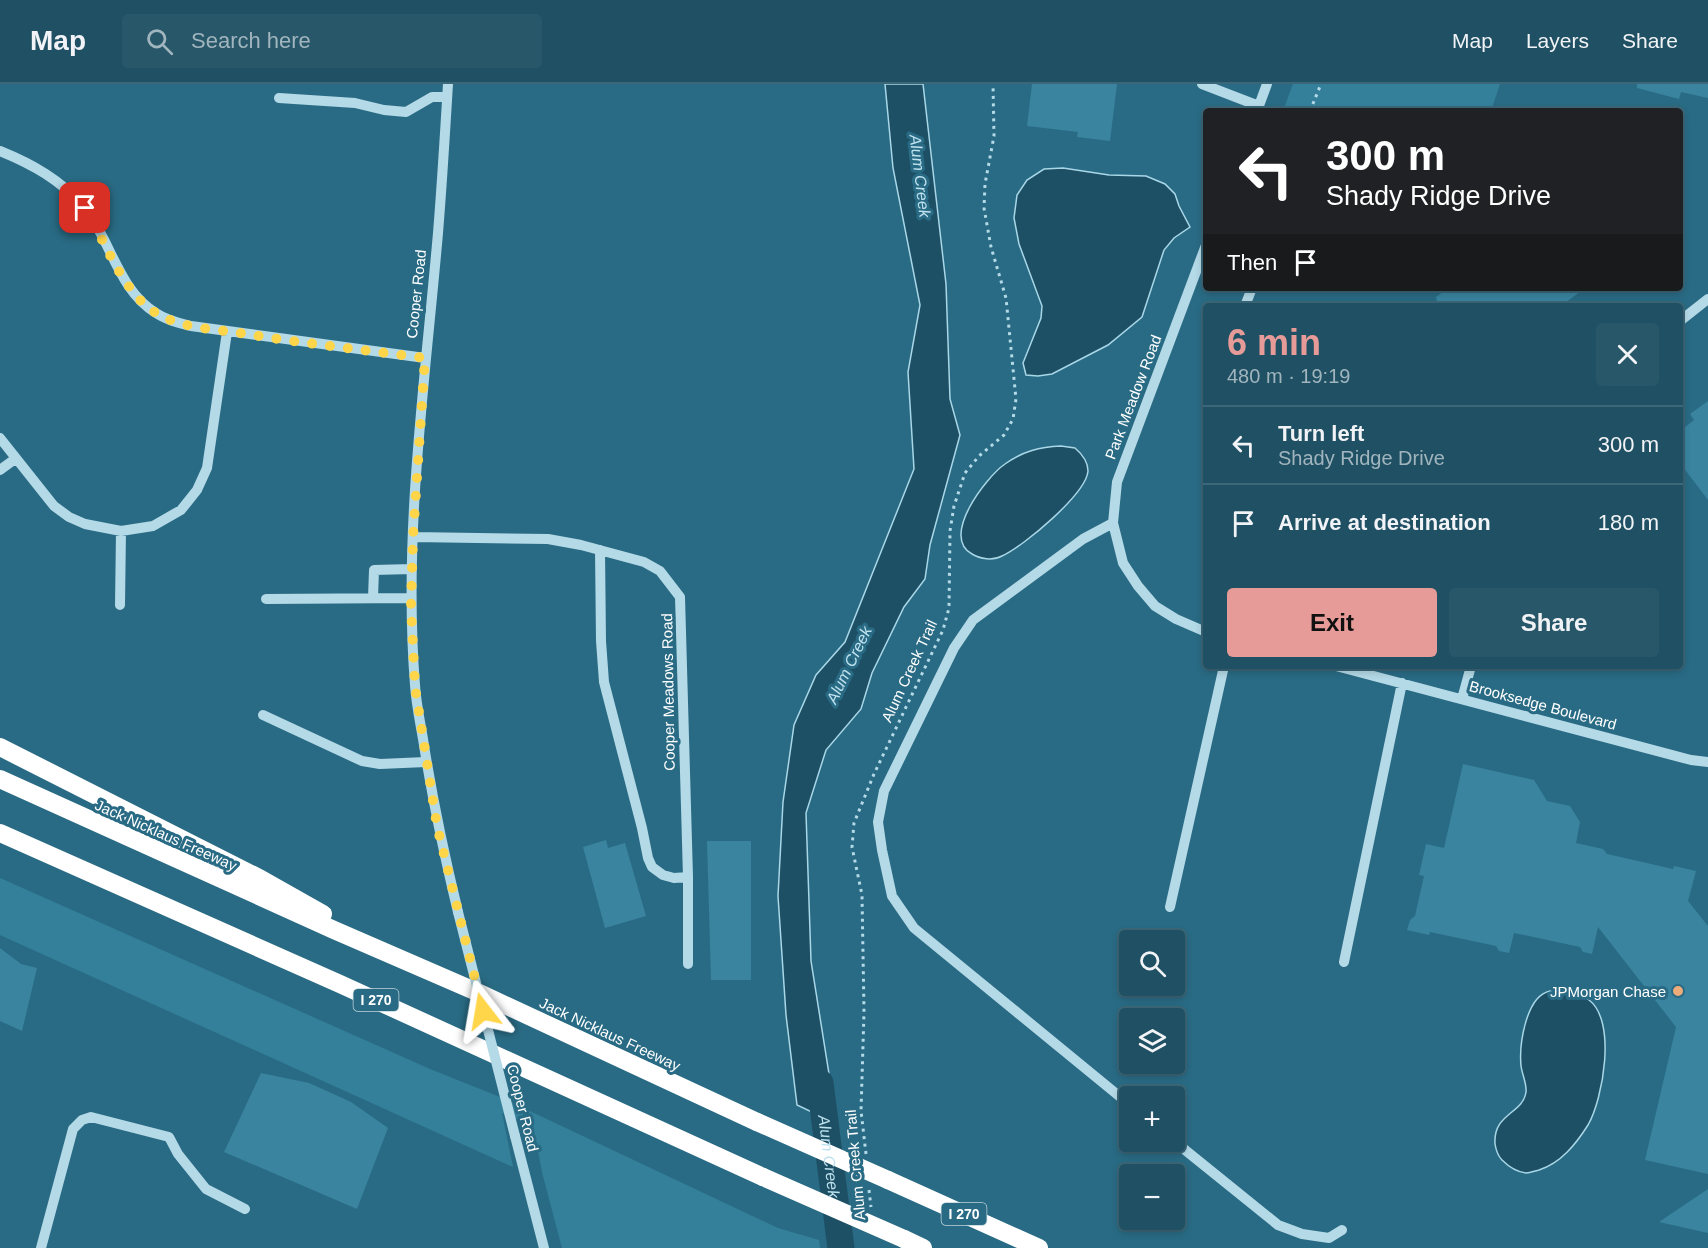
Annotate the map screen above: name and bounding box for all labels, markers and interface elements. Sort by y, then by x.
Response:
search box [122,14,542,68]
text: Map [30,25,86,56]
icon: search [143,25,176,58]
text: Search here [191,28,311,53]
text: Map [1452,29,1493,52]
text: Layers [1526,29,1589,52]
text: Share [1622,29,1678,52]
water label: Alum Creek [906,132,934,220]
icon: left [1227,132,1305,210]
text: 300 m [1326,132,1445,179]
text: Shady Ridge Drive [1326,181,1551,211]
pin [59,182,110,233]
icon: arrive [68,191,101,224]
icon: arrive [1289,246,1322,279]
street label: Cooper Road [403,249,429,339]
text: Then [1227,250,1277,275]
text: 6 min [1227,322,1321,363]
button: close [1596,323,1659,386]
street label: Park Meadow Road [1101,332,1165,462]
text: 480 m · 19:19 [1227,365,1350,387]
text: Turn left [1278,421,1364,446]
icon: left [1227,429,1260,462]
text: 300 m [1598,432,1659,457]
text: Shady Ridge Drive [1278,447,1445,469]
icon: arrive [1227,507,1260,540]
text: Arrive at destination [1278,510,1491,535]
text: 180 m [1598,510,1659,535]
button: Exit [1227,588,1437,657]
button: Share [1449,588,1659,657]
street label: Cooper Meadows Road [658,613,678,771]
street label: Alum Creek Trail [878,617,940,725]
water label: Alum Creek [823,623,875,707]
street label: Brooksedge Boulevard [1468,677,1618,733]
street label: Jack Nicklaus Freeway [92,796,240,874]
map controls [1119,930,1185,1230]
button: search [1119,930,1185,996]
position arrow [451,979,515,1043]
place label: JPMorgan Chase [1550,983,1666,1000]
marker: JPMorgan Chase [1671,984,1685,998]
road number: I 270 [354,989,398,1011]
street label: Jack Nicklaus Freeway [537,994,684,1074]
button: layers [1119,1008,1185,1074]
street label: Cooper Road [504,1063,542,1153]
button: + [1119,1086,1185,1152]
street label: Alum Creek Trail [842,1109,868,1221]
water label: Alum Creek [816,1113,843,1200]
button: − [1119,1164,1185,1230]
road number: I 270 [942,1203,986,1225]

